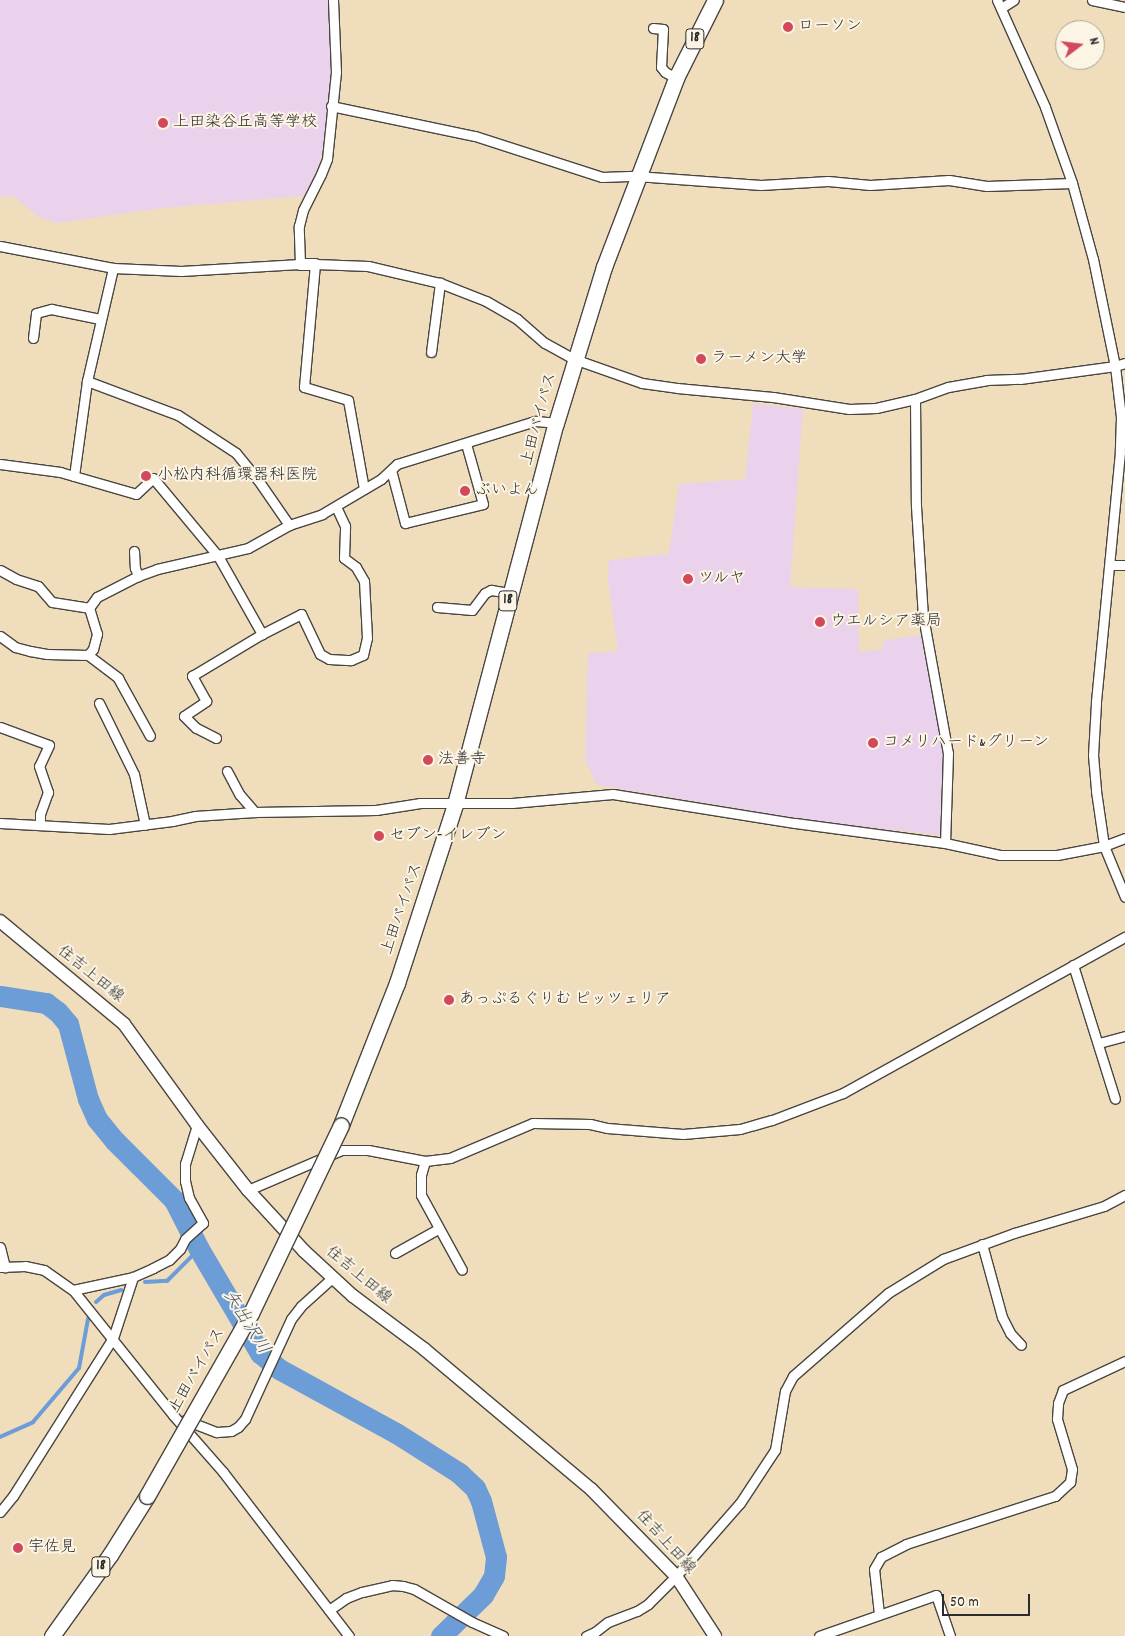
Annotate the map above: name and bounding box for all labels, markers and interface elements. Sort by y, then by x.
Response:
place label: ローソン [798,17,862,37]
north arrow [1055,20,1105,70]
marker: ローソン [782,21,794,33]
road number: 18 [685,26,705,52]
text: N [1083,35,1104,47]
place label: 上田染谷丘高等学校 [173,113,317,133]
marker: 上田染谷丘高等学校 [157,117,169,129]
place label: ラーメン大学 [711,349,807,369]
marker: ラーメン大学 [695,353,707,365]
street label: 上田バイパス [518,370,562,468]
place label: 小松内科循環器科医院 [157,466,317,486]
marker: 小松内科循環器科医院 [139,469,153,483]
place label: ぶいよん [475,481,539,501]
marker: ぶいよん [459,485,471,497]
place label: ツルヤ [698,569,746,589]
marker: ツルヤ [682,573,694,585]
road number: 18 [498,588,518,614]
place label: ウエルシア薬局 [830,612,942,632]
marker: ウエルシア薬局 [814,616,826,628]
place label: コメリハード&グリーン [883,733,1050,753]
marker: コメリハード&グリーン [867,737,879,749]
place label: 法善寺 [438,750,486,770]
marker: 法善寺 [422,754,434,766]
place label: セブン-イレブン [389,826,506,846]
marker: セブン-イレブン [373,830,385,842]
street label: 上田バイパス [378,860,428,958]
street label: 住吉上田線 [53,942,127,1008]
place label: あっぷるぐりむ ピッツェリア [459,990,671,1010]
marker: あっぷるぐりむ ピッツェリア [443,994,455,1006]
street label: 住吉上田線 [321,1243,395,1309]
water label: 矢出沢川 [217,1287,273,1359]
street label: 上田バイパス [166,1325,230,1417]
street label: 住吉上田線 [631,1507,699,1579]
place label: 宇佐見 [28,1538,76,1558]
marker: 宇佐見 [12,1542,24,1554]
road number: 18 [91,1554,111,1580]
scale bar [945,1584,1032,1616]
text: 50 m [950,1592,979,1614]

